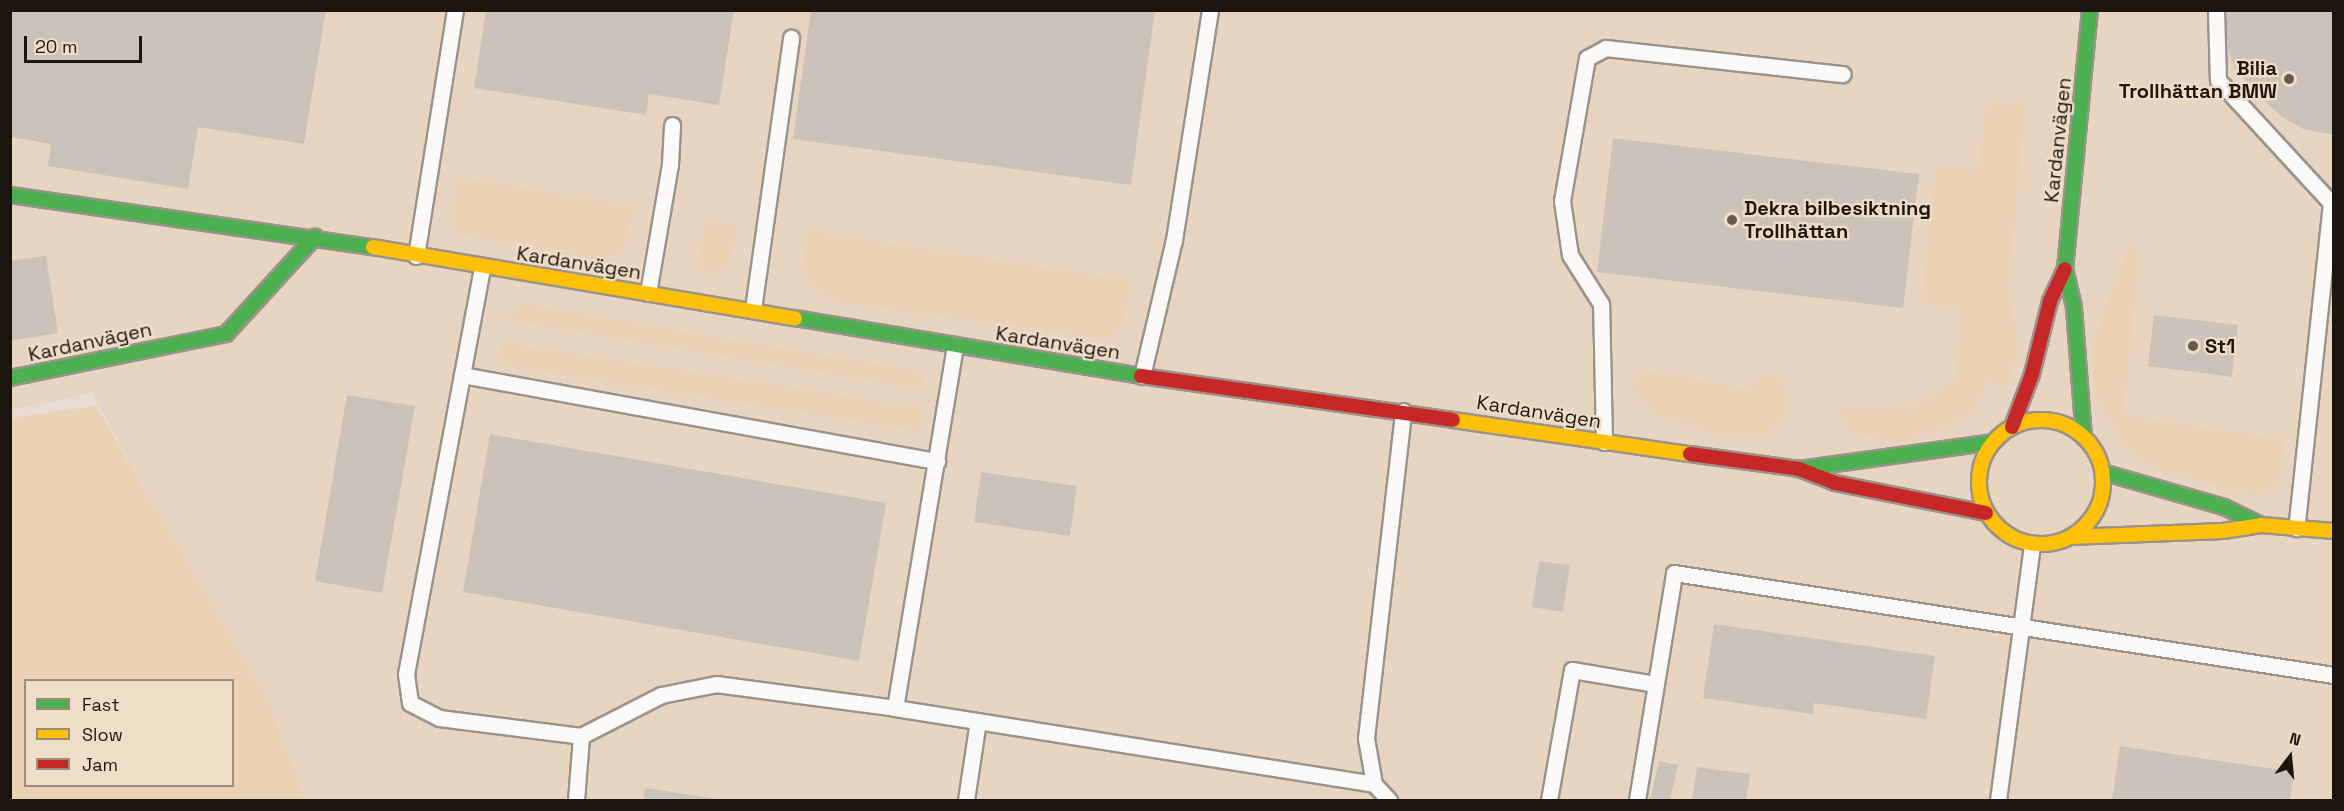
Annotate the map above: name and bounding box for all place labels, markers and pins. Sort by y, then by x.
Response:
place label: Bilia Trollhättan BMW [2119,56,2277,103]
marker: Bilia Trollhättan BMW [2282,72,2296,86]
place label: Dekra bilbesiktning Trollhättan [1744,196,1931,243]
marker: Dekra bilbesiktning Trollhättan [1725,213,1739,227]
place label: St1 [2205,334,2235,358]
marker: St1 [2186,339,2200,353]

